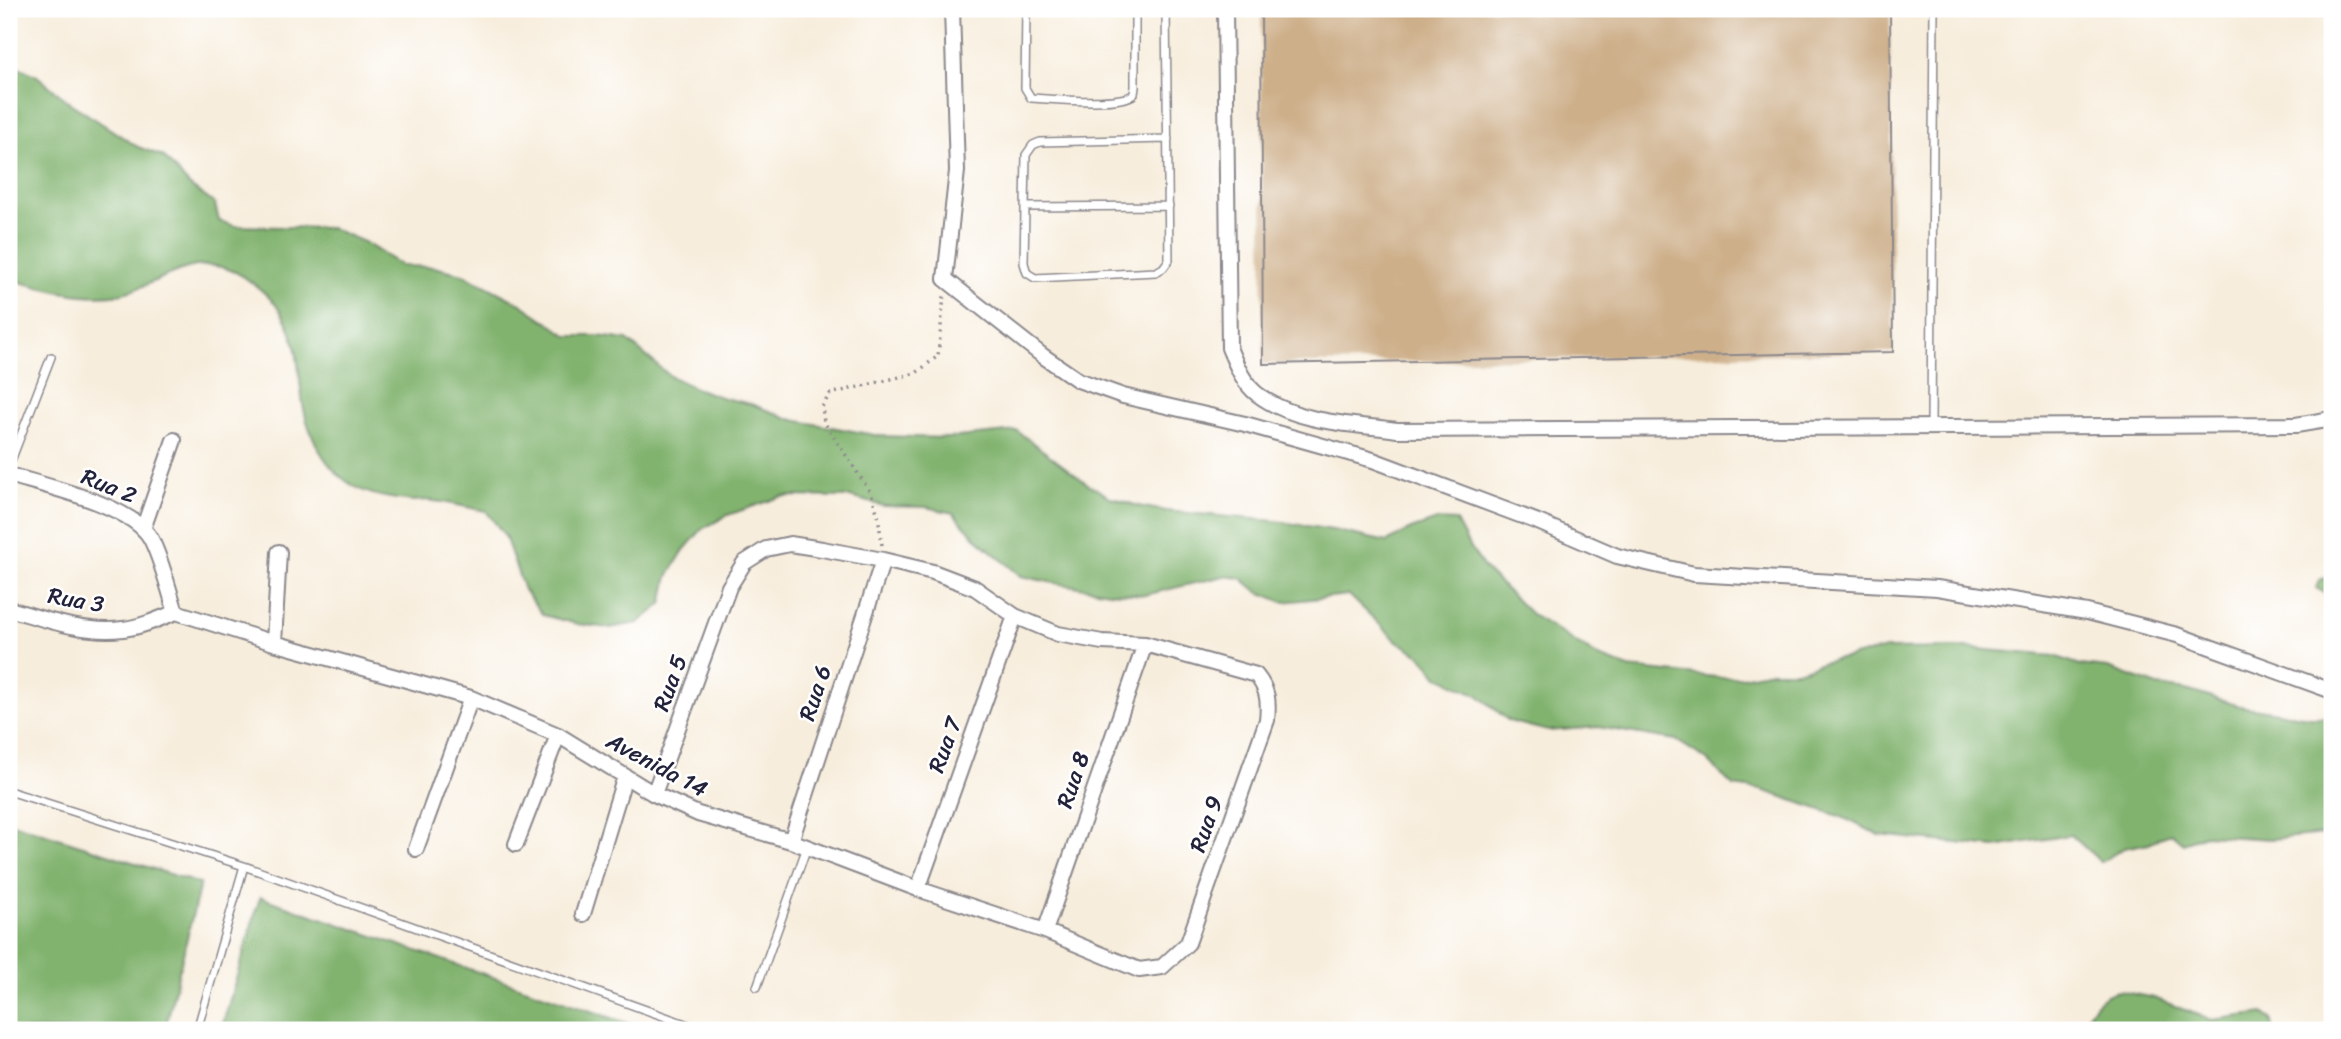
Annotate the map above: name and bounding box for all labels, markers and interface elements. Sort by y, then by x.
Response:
street label: Rua 2 [75,456,143,516]
street label: Rua 3 [45,575,108,625]
street label: Rua 5 [641,649,699,717]
street label: Rua 6 [787,660,843,726]
street label: Rua 7 [916,709,975,779]
street label: Avenida 14 [598,721,715,809]
street label: Rua 8 [1044,746,1102,814]
street label: Rua 9 [1177,790,1235,858]

